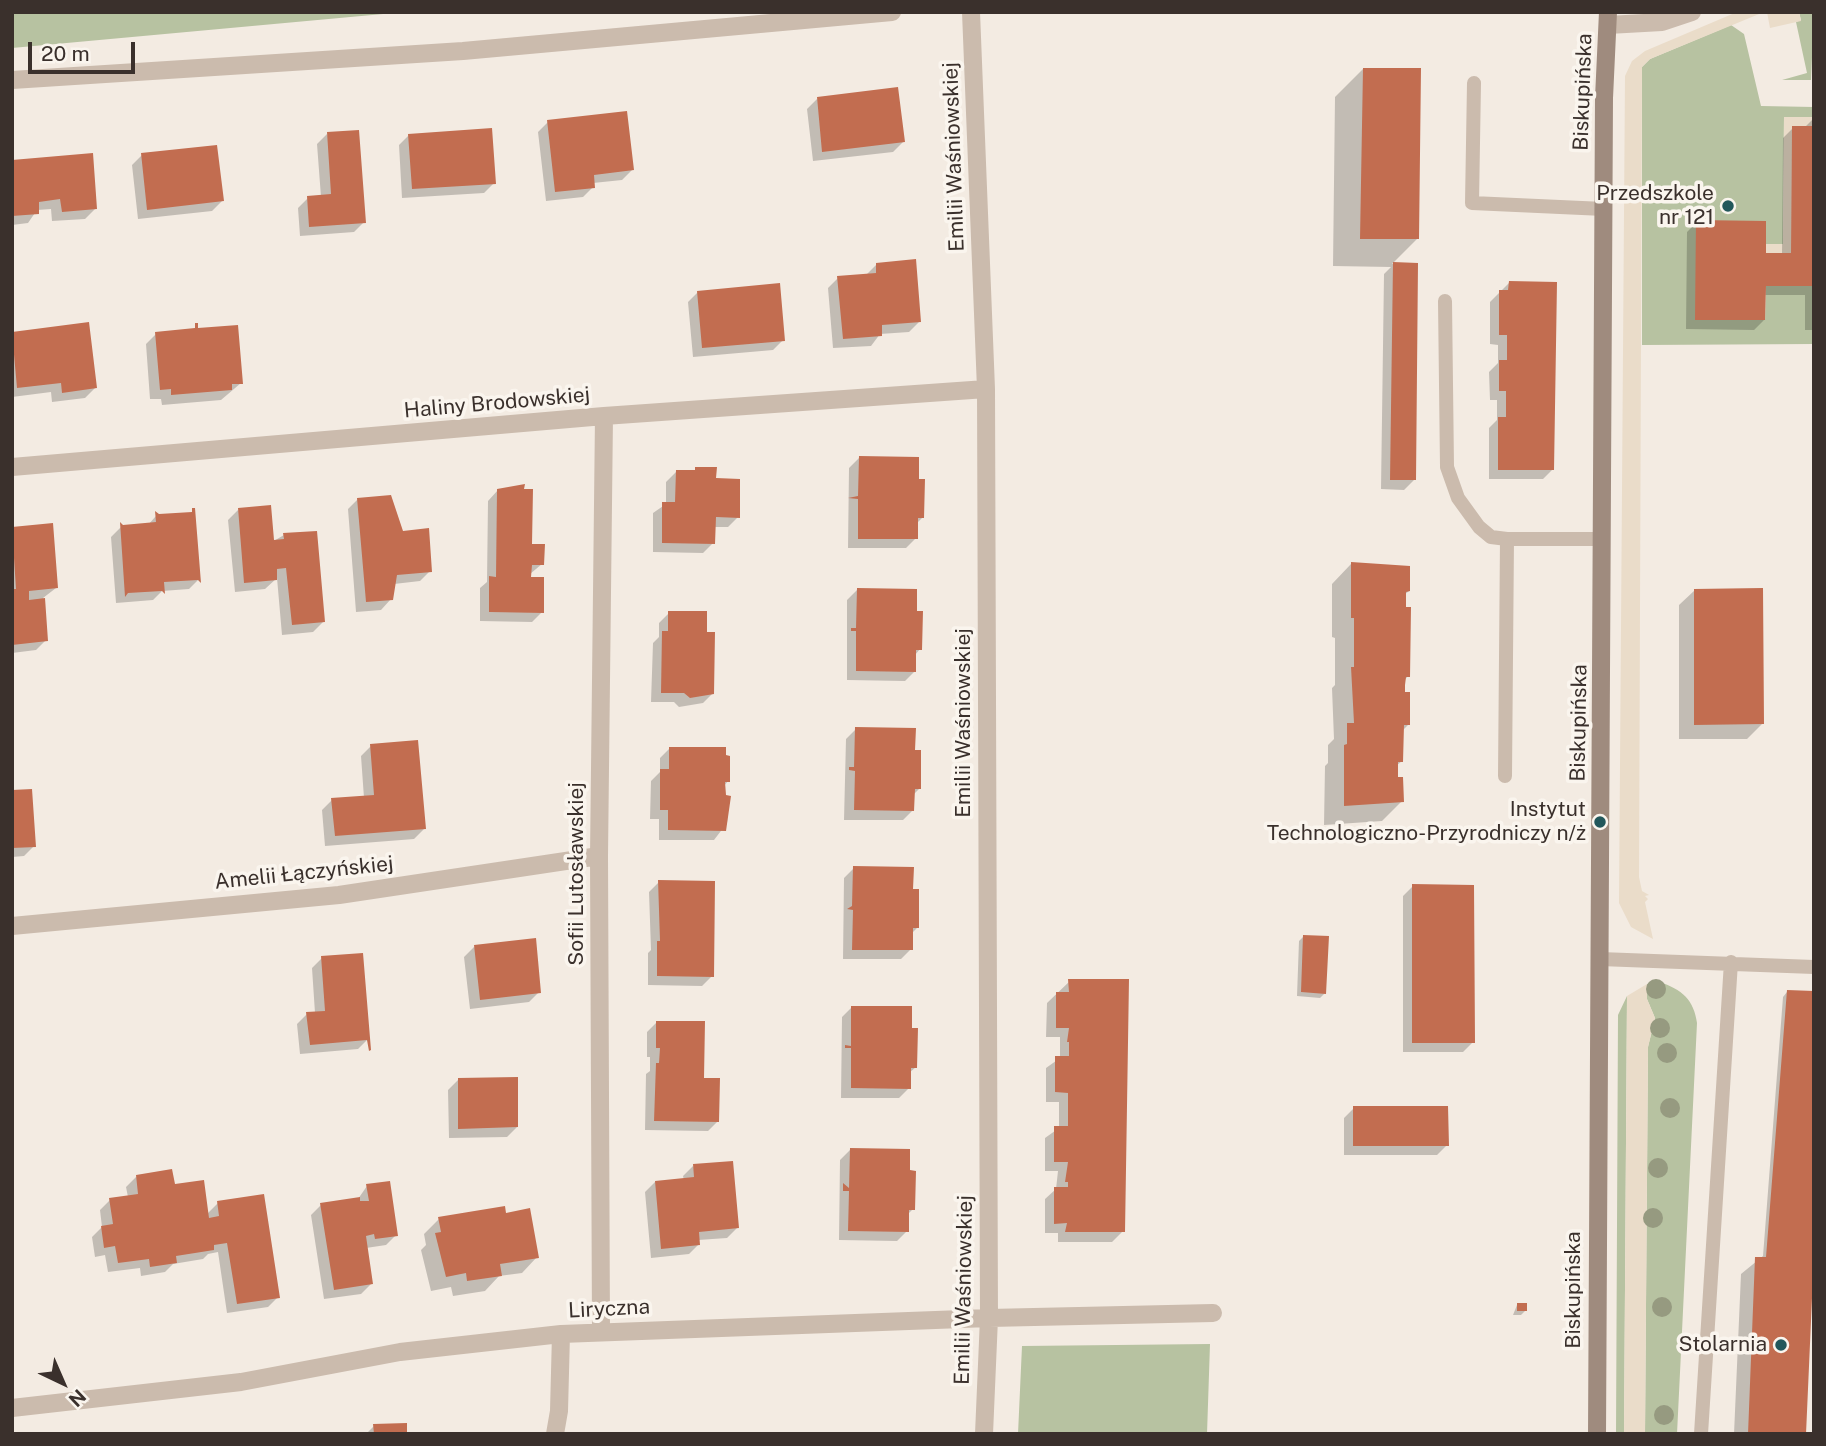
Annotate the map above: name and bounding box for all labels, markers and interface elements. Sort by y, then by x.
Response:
scale bar [32,28,138,72]
street label: Biskupińska [1568,33,1598,151]
text: 20 m [41,41,90,66]
street label: Emilii Waśniowskiej [938,62,970,252]
place label: Przedszkole nr 121 [1596,181,1714,231]
marker: Przedszkole nr 121 [1720,198,1736,214]
street label: Haliny Brodowskiej [403,382,591,424]
street label: Emilii Waśniowskiej [951,628,977,818]
street label: Biskupińska [1565,664,1593,782]
street label: Sofii Lutosławskiej [564,782,590,966]
place label: Instytut Technologiczno-Przyrodniczy n/ż [1267,797,1586,847]
marker: Instytut Technologiczno-Przyrodniczy n/ż [1592,814,1608,830]
street label: Amelii Łączyńskiej [213,851,395,895]
street label: Emilii Waśniowskiej [950,1195,978,1385]
street label: Biskupińska [1561,1231,1587,1349]
street label: Liryczna [567,1294,651,1324]
place label: Stolarnia [1679,1332,1767,1358]
marker: Stolarnia [1773,1337,1789,1353]
north arrow [28,1348,98,1418]
text: N [65,1385,91,1411]

